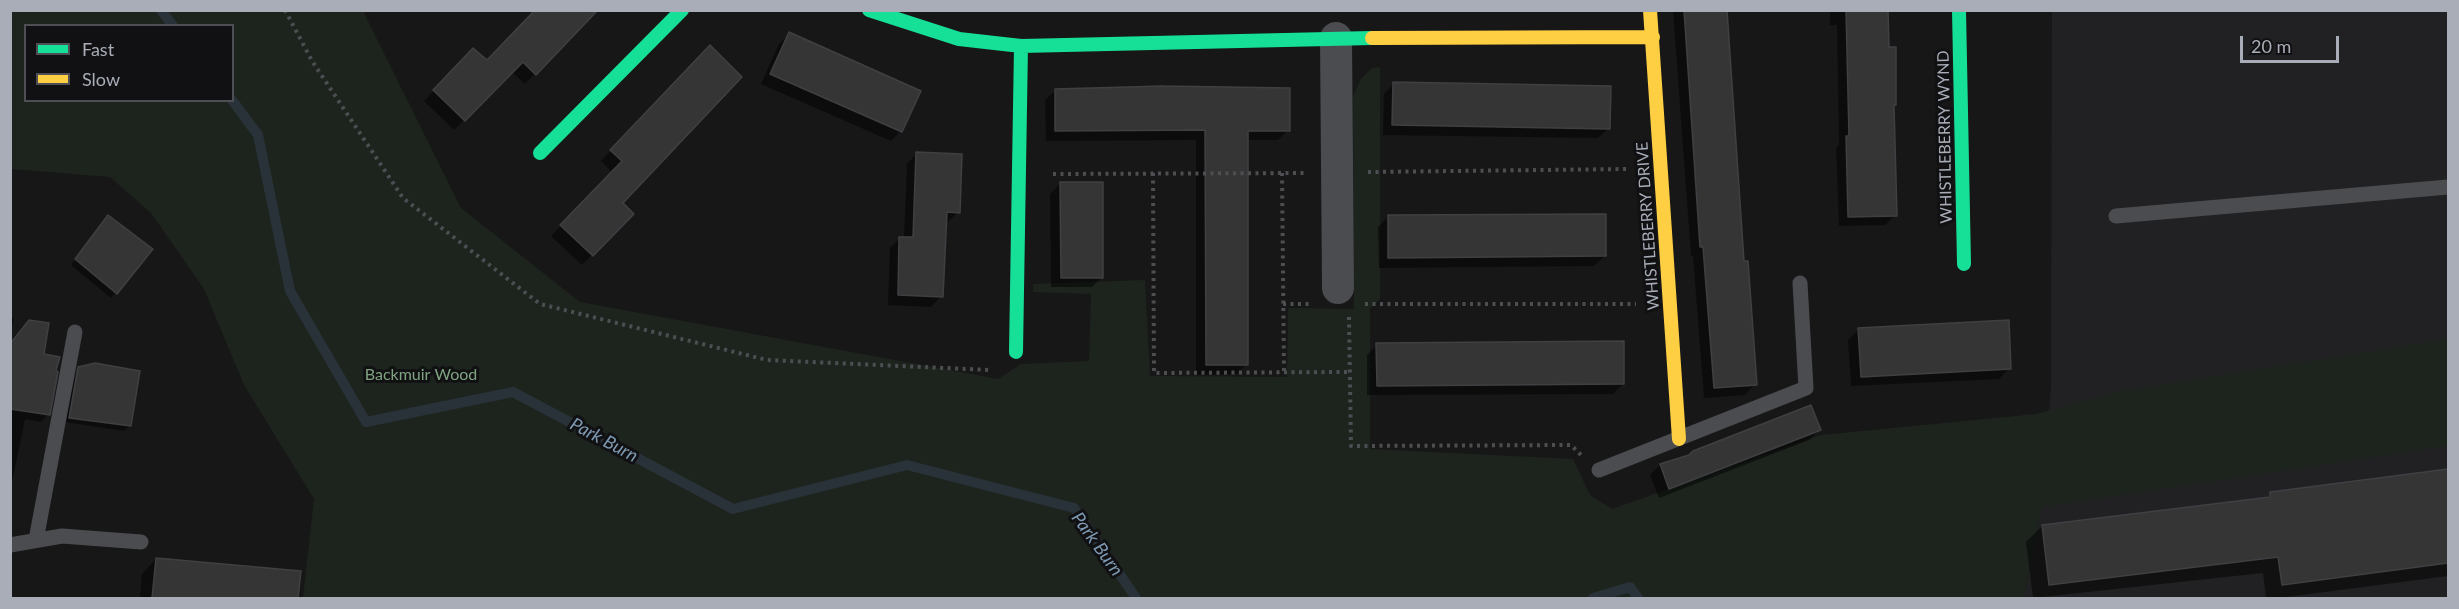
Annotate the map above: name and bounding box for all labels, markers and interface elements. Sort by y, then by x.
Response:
legend [24,24,234,102]
scale bar [2243,24,2342,62]
text: 20 m [2251,35,2291,57]
text: Fast [82,38,114,60]
street label: WHISTLEBERRY WYND [1934,50,1956,224]
text: Slow [82,68,120,90]
street label: WHISTLEBERRY DRIVE [1633,141,1663,311]
park label: Backmuir Wood [365,365,477,385]
water label: Park Burn [567,413,641,467]
water label: Park Burn [1067,508,1127,580]

